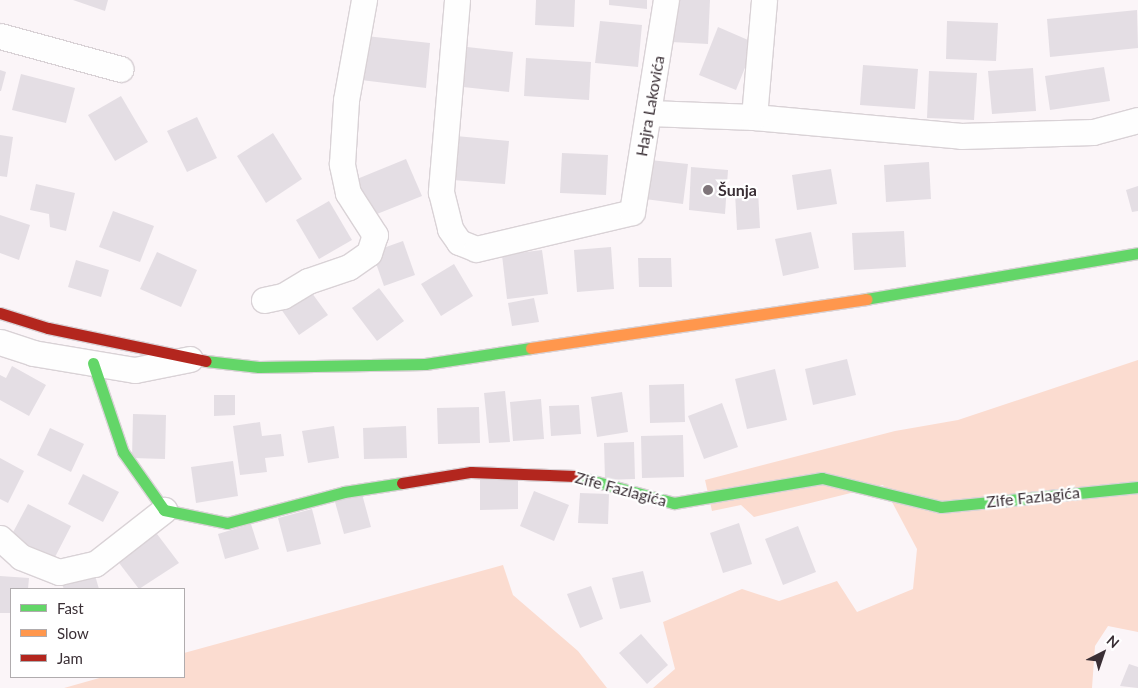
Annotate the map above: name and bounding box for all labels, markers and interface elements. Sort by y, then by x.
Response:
street label: Hajra Lakovića [632,54,668,158]
place label: Šunja [718,180,757,200]
marker: Šunja [702,184,714,196]
street label: Zife Fazlagića [573,468,669,510]
street label: Zife Fazlagića [985,483,1081,511]
legend [10,588,185,678]
text: Fast [57,599,84,617]
text: Slow [57,624,89,642]
north arrow [1078,628,1128,678]
text: N [1104,631,1123,651]
text: Jam [57,649,83,667]

